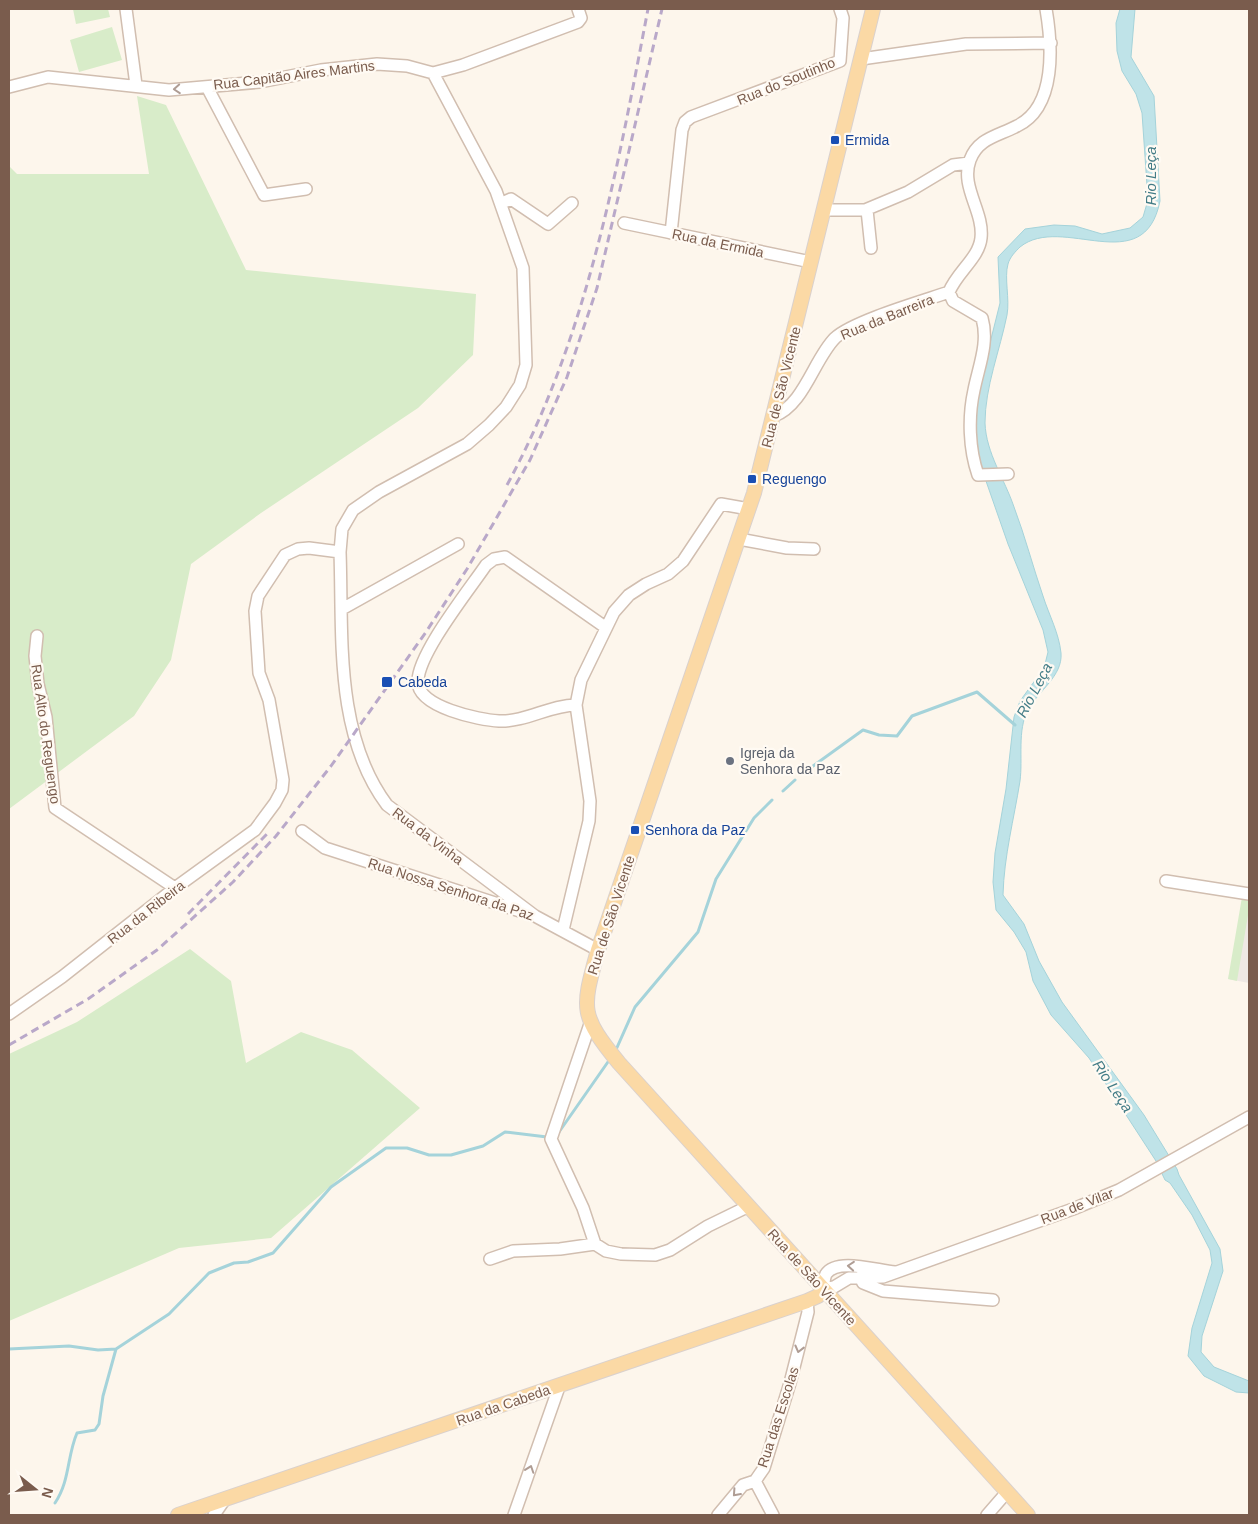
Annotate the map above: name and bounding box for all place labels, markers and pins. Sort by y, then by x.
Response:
place label: Ermida [845,132,890,148]
marker: Ermida [829,134,841,146]
place label: Reguengo [762,471,827,487]
marker: Reguengo [746,473,758,485]
place label: Cabeda [398,674,447,690]
marker: Cabeda [380,675,394,689]
place label: Igreja da Senhora da Paz [740,745,840,777]
marker: Igreja da Senhora da Paz [724,755,736,767]
place label: Senhora da Paz [645,822,745,838]
marker: Senhora da Paz [629,824,641,836]

